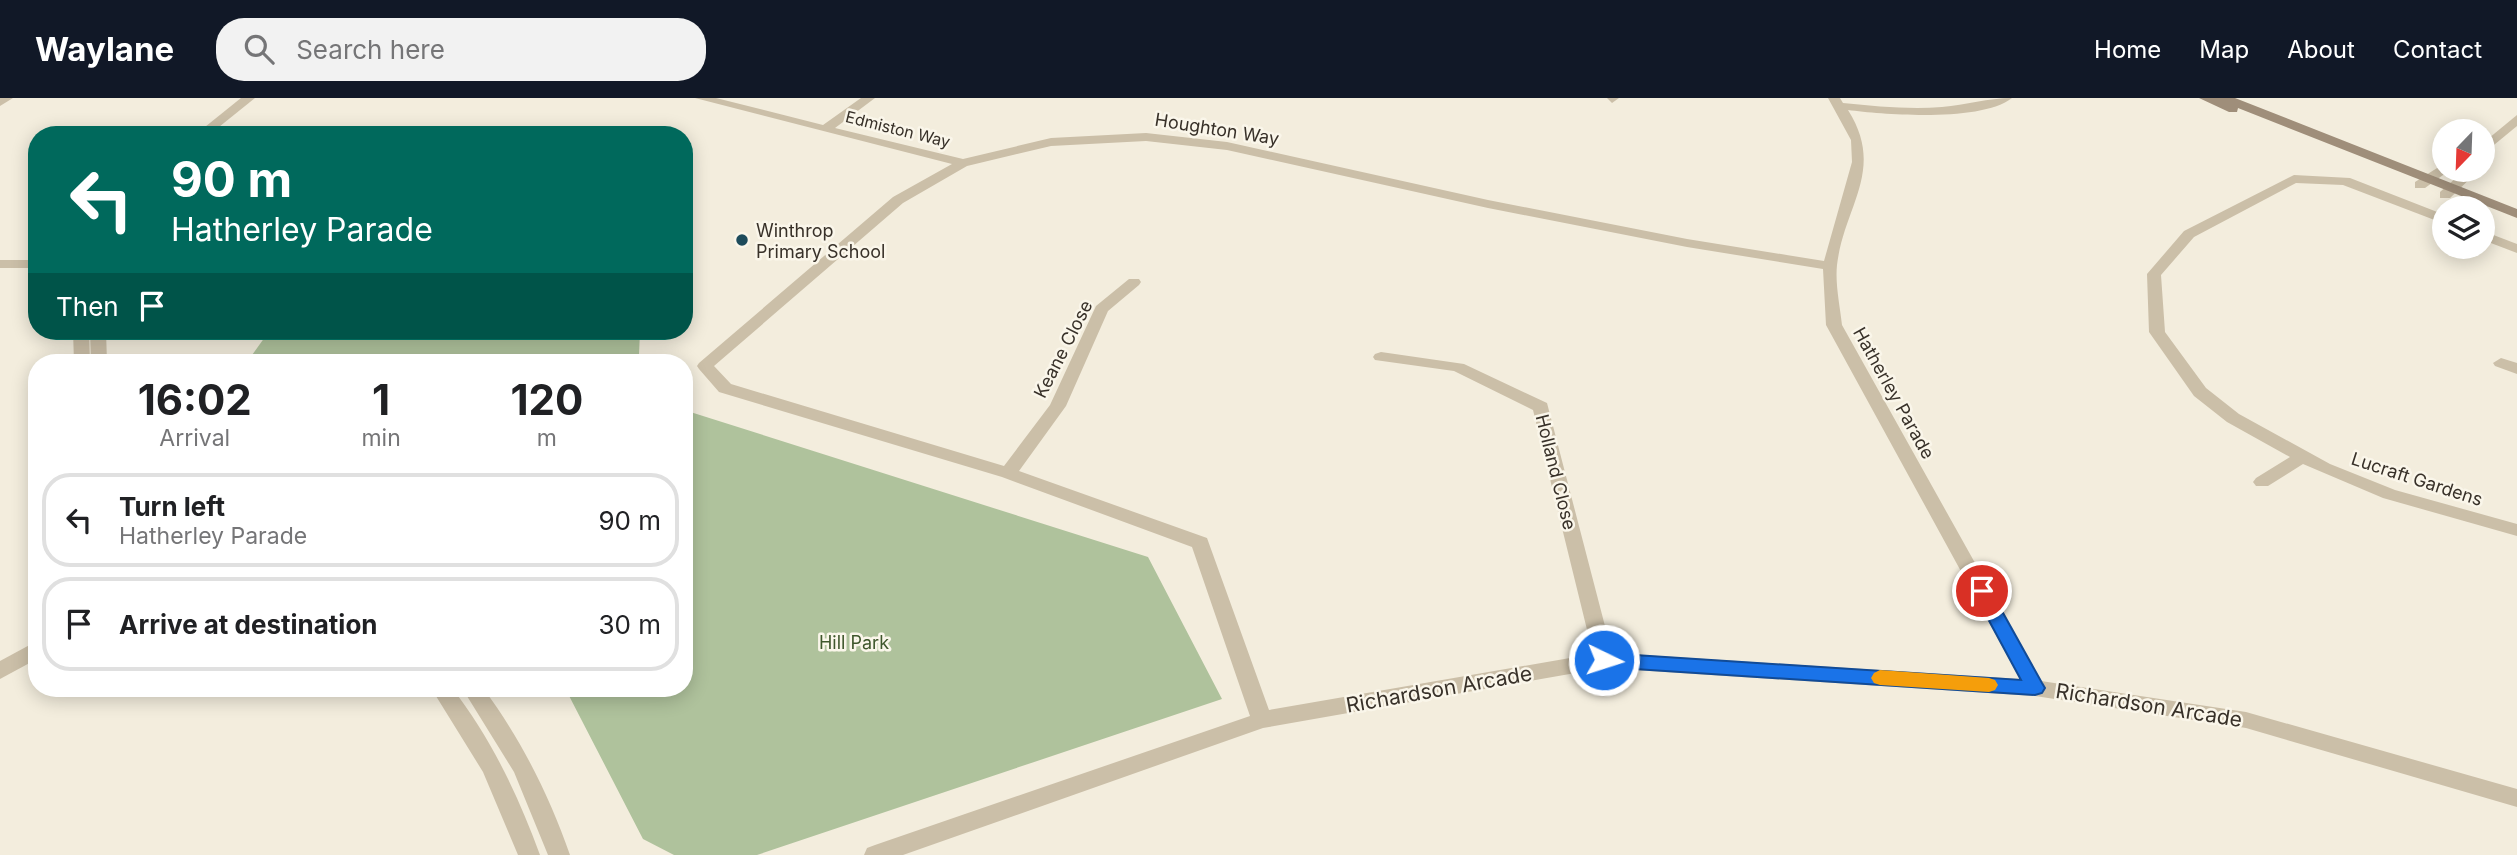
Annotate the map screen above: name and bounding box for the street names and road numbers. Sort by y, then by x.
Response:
street label: Edmiston Way [844,106,952,152]
street label: Houghton Way [1153,109,1281,149]
street label: Keane Close [1029,297,1097,401]
street label: Hatherley Parade [1849,324,1939,462]
street label: Holland Close [1532,412,1580,532]
street label: Lucraft Gardens [2349,448,2485,510]
street label: Richardson Arcade [1344,660,1534,718]
street label: Richardson Arcade [2054,678,2244,732]

